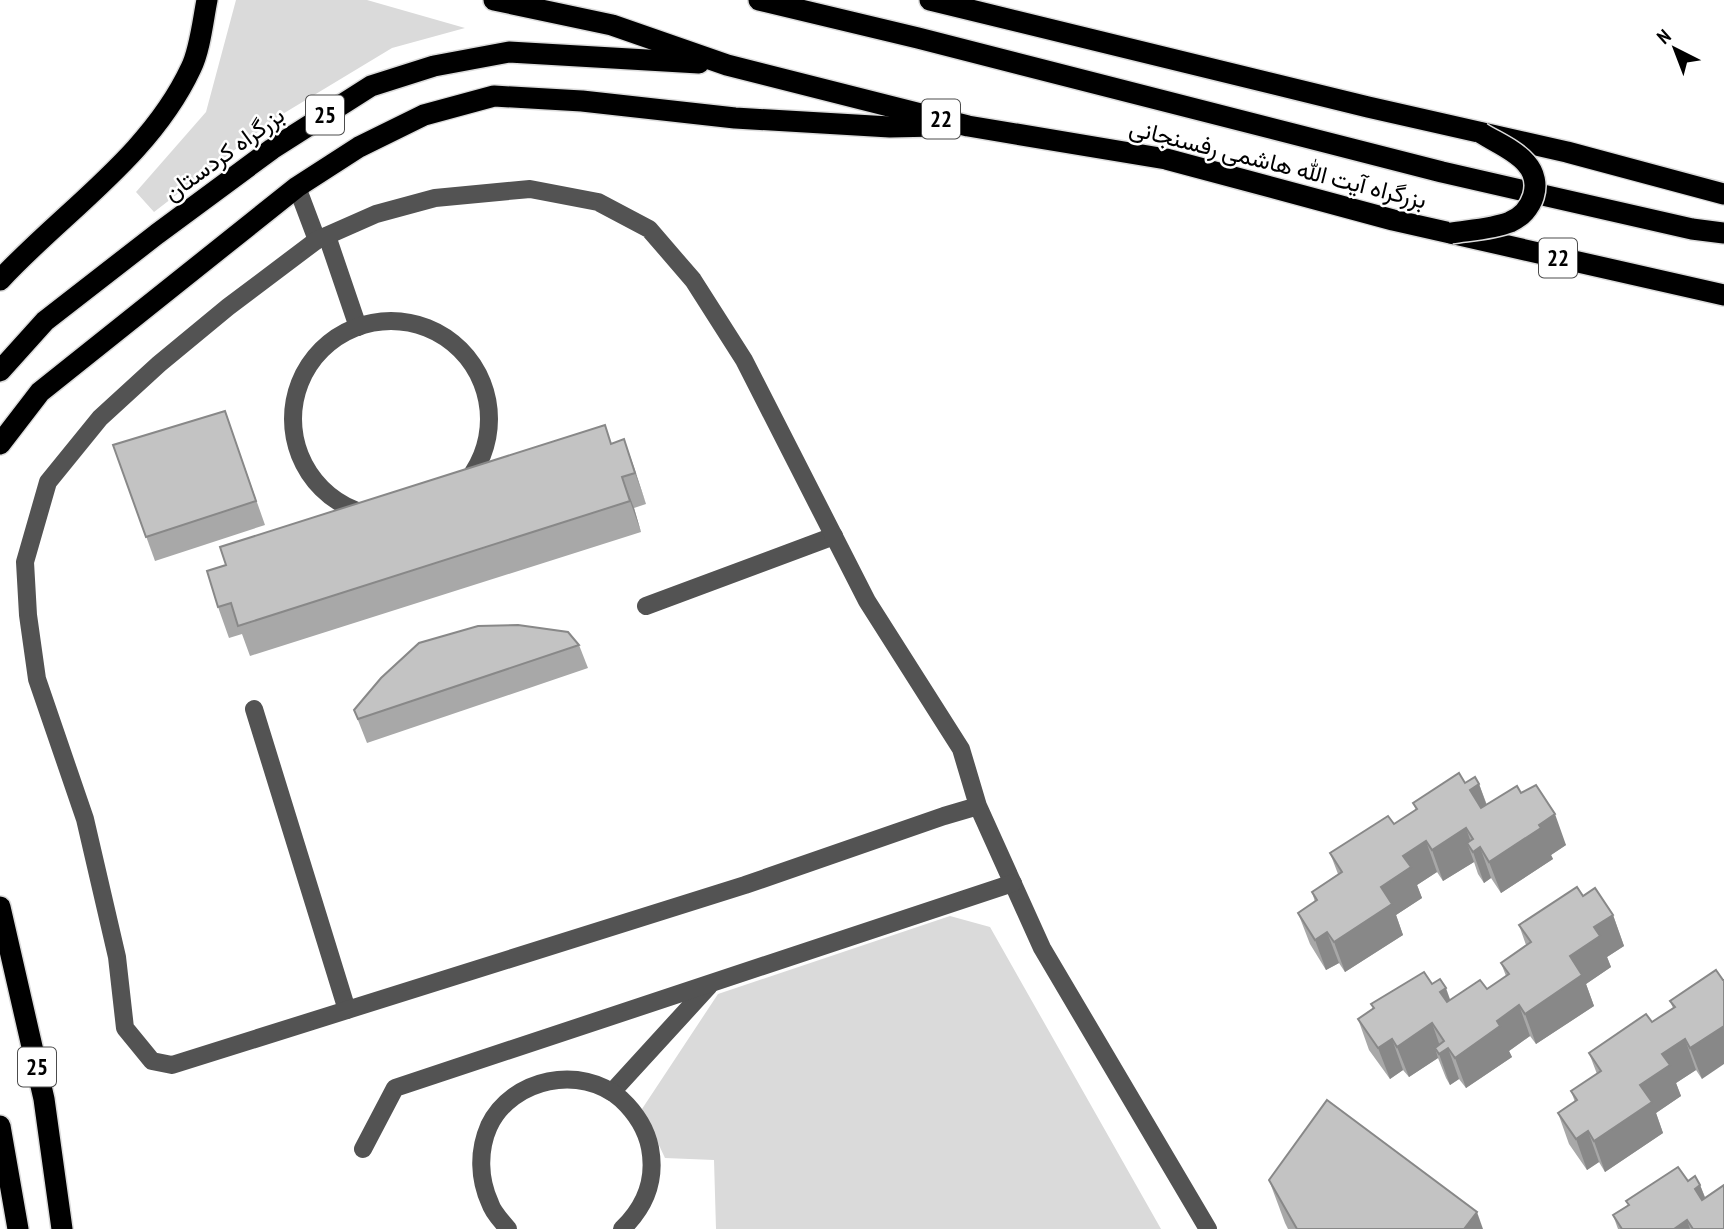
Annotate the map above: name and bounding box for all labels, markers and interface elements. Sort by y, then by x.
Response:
north arrow [1640,14,1710,84]
text: N [1652,24,1675,49]
road number: 25 [306,96,344,134]
street label: بزرگراه کردستان [157,99,290,208]
road number: 22 [922,100,960,138]
street label: بزرگراه آیت الله هاشمی رفسنجانی [1126,112,1430,216]
road number: 22 [1539,238,1577,278]
road number: 25 [18,1048,56,1086]

